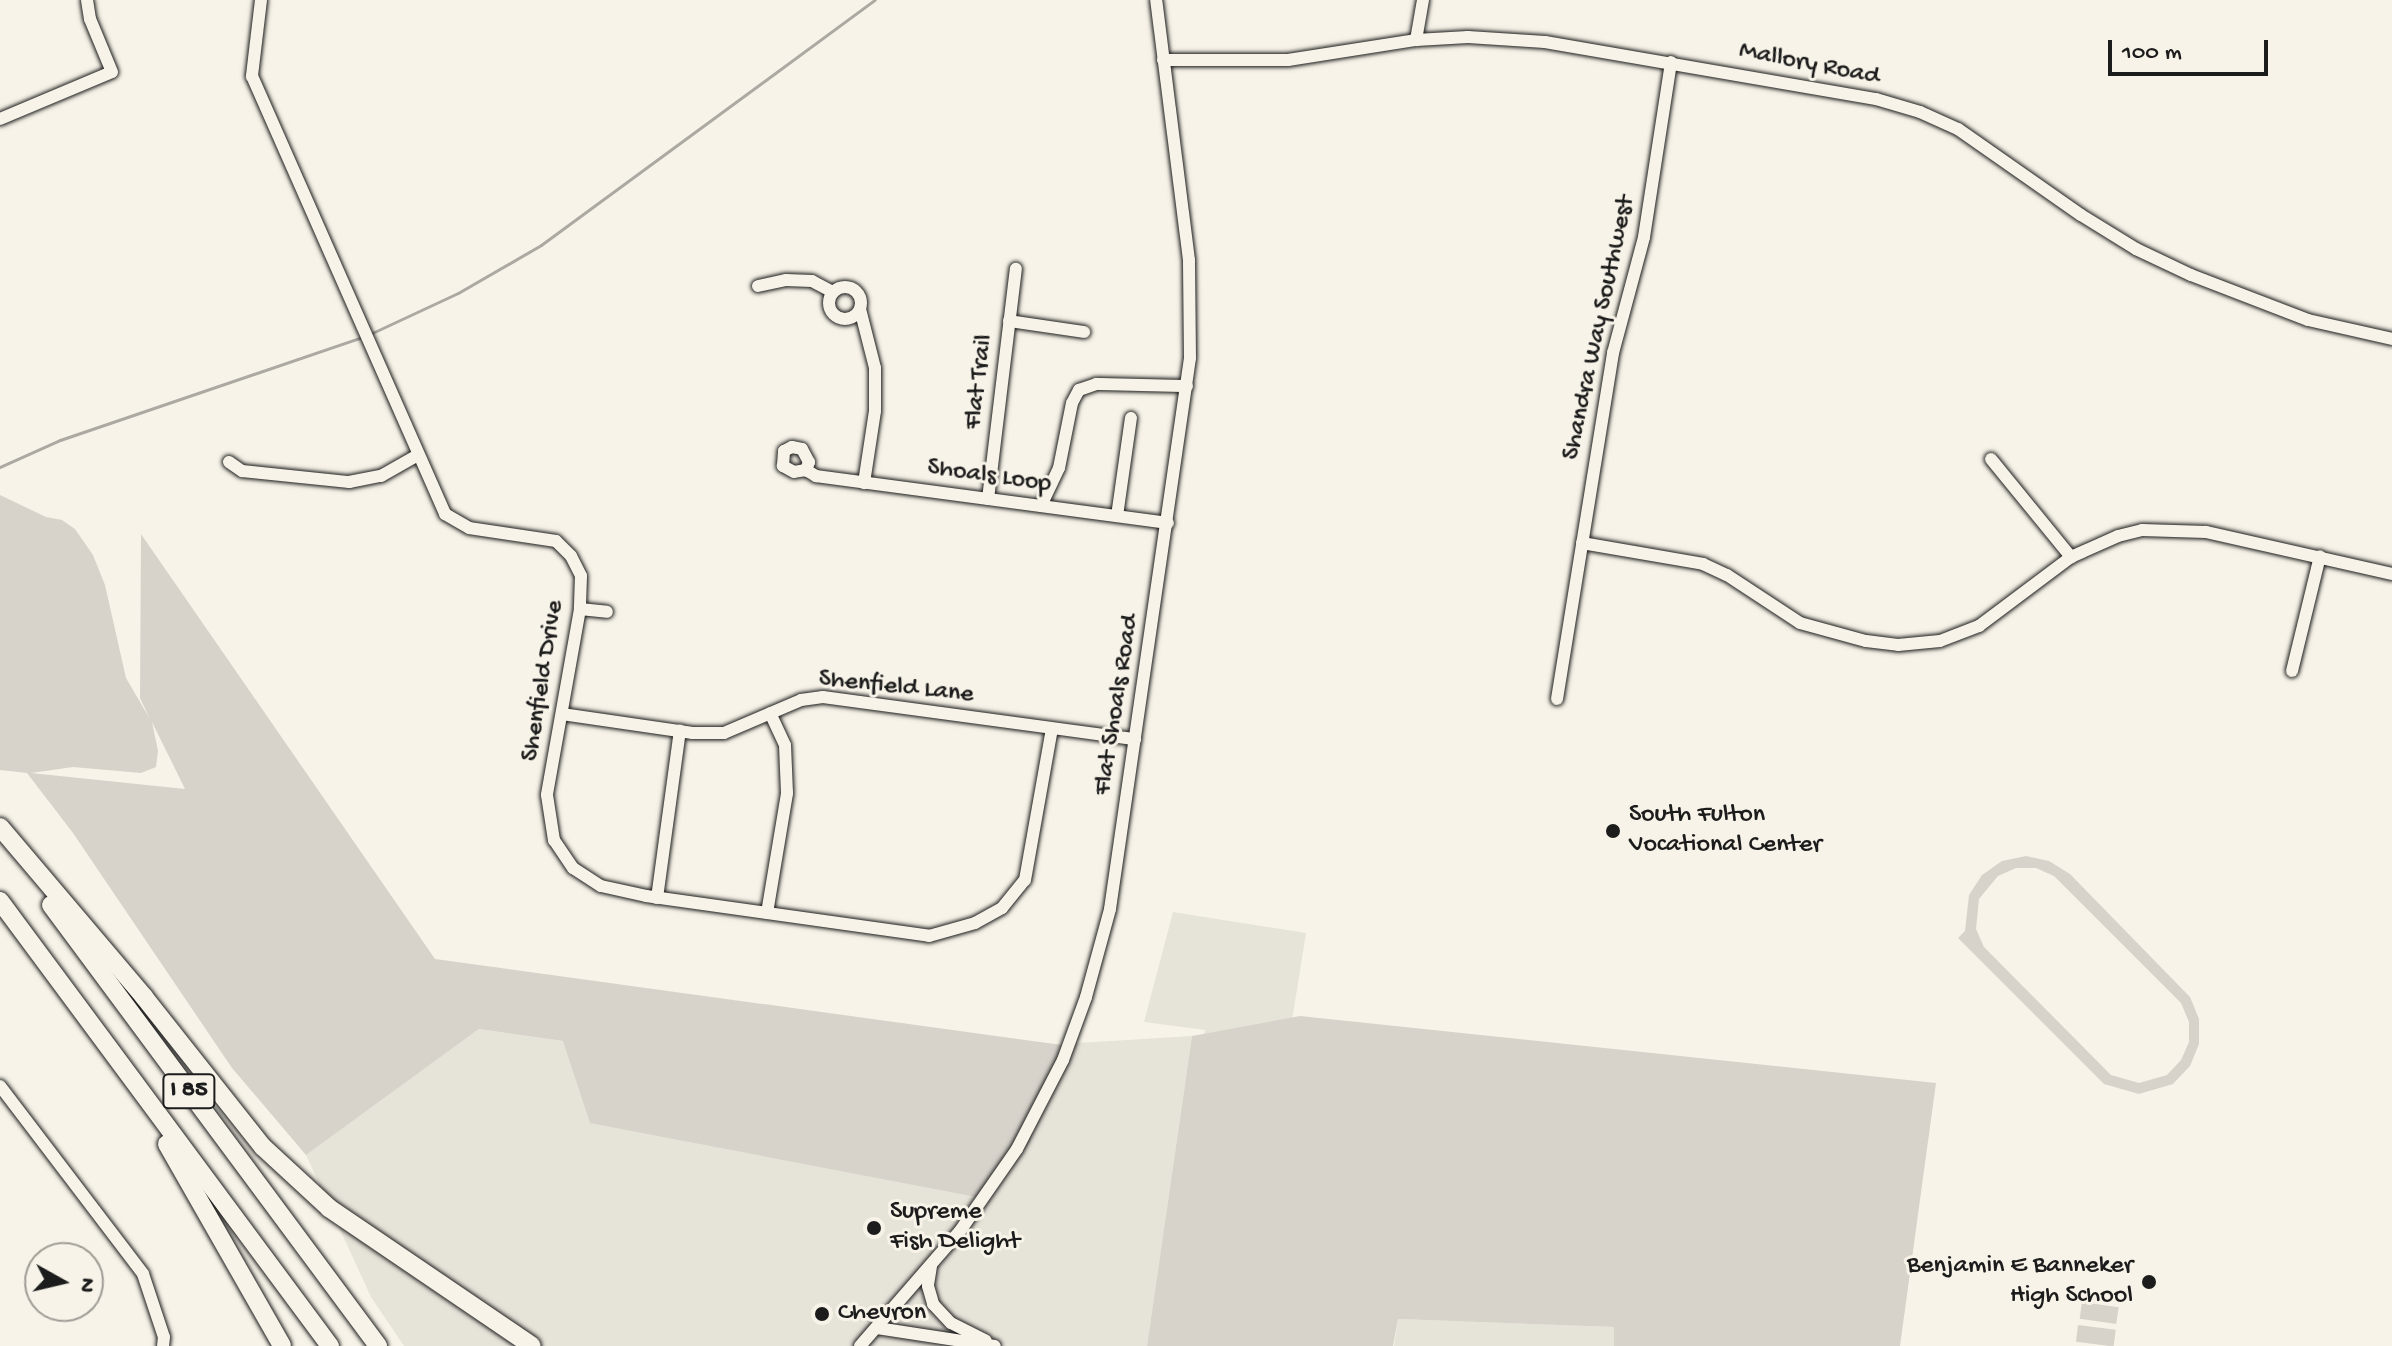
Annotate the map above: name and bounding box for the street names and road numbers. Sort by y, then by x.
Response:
street label: Mallory Road [1736,36,1882,94]
street label: Shandra Way Southwest [1557,193,1643,463]
street label: Flat Trail [959,333,1001,431]
street label: Shoals Loop [925,453,1053,501]
street label: Shenfield Drive [516,598,572,764]
street label: Flat Shoals Road [1088,612,1148,798]
street label: Shenfield Lane [817,664,975,712]
road number: I 85 [161,1071,217,1111]

